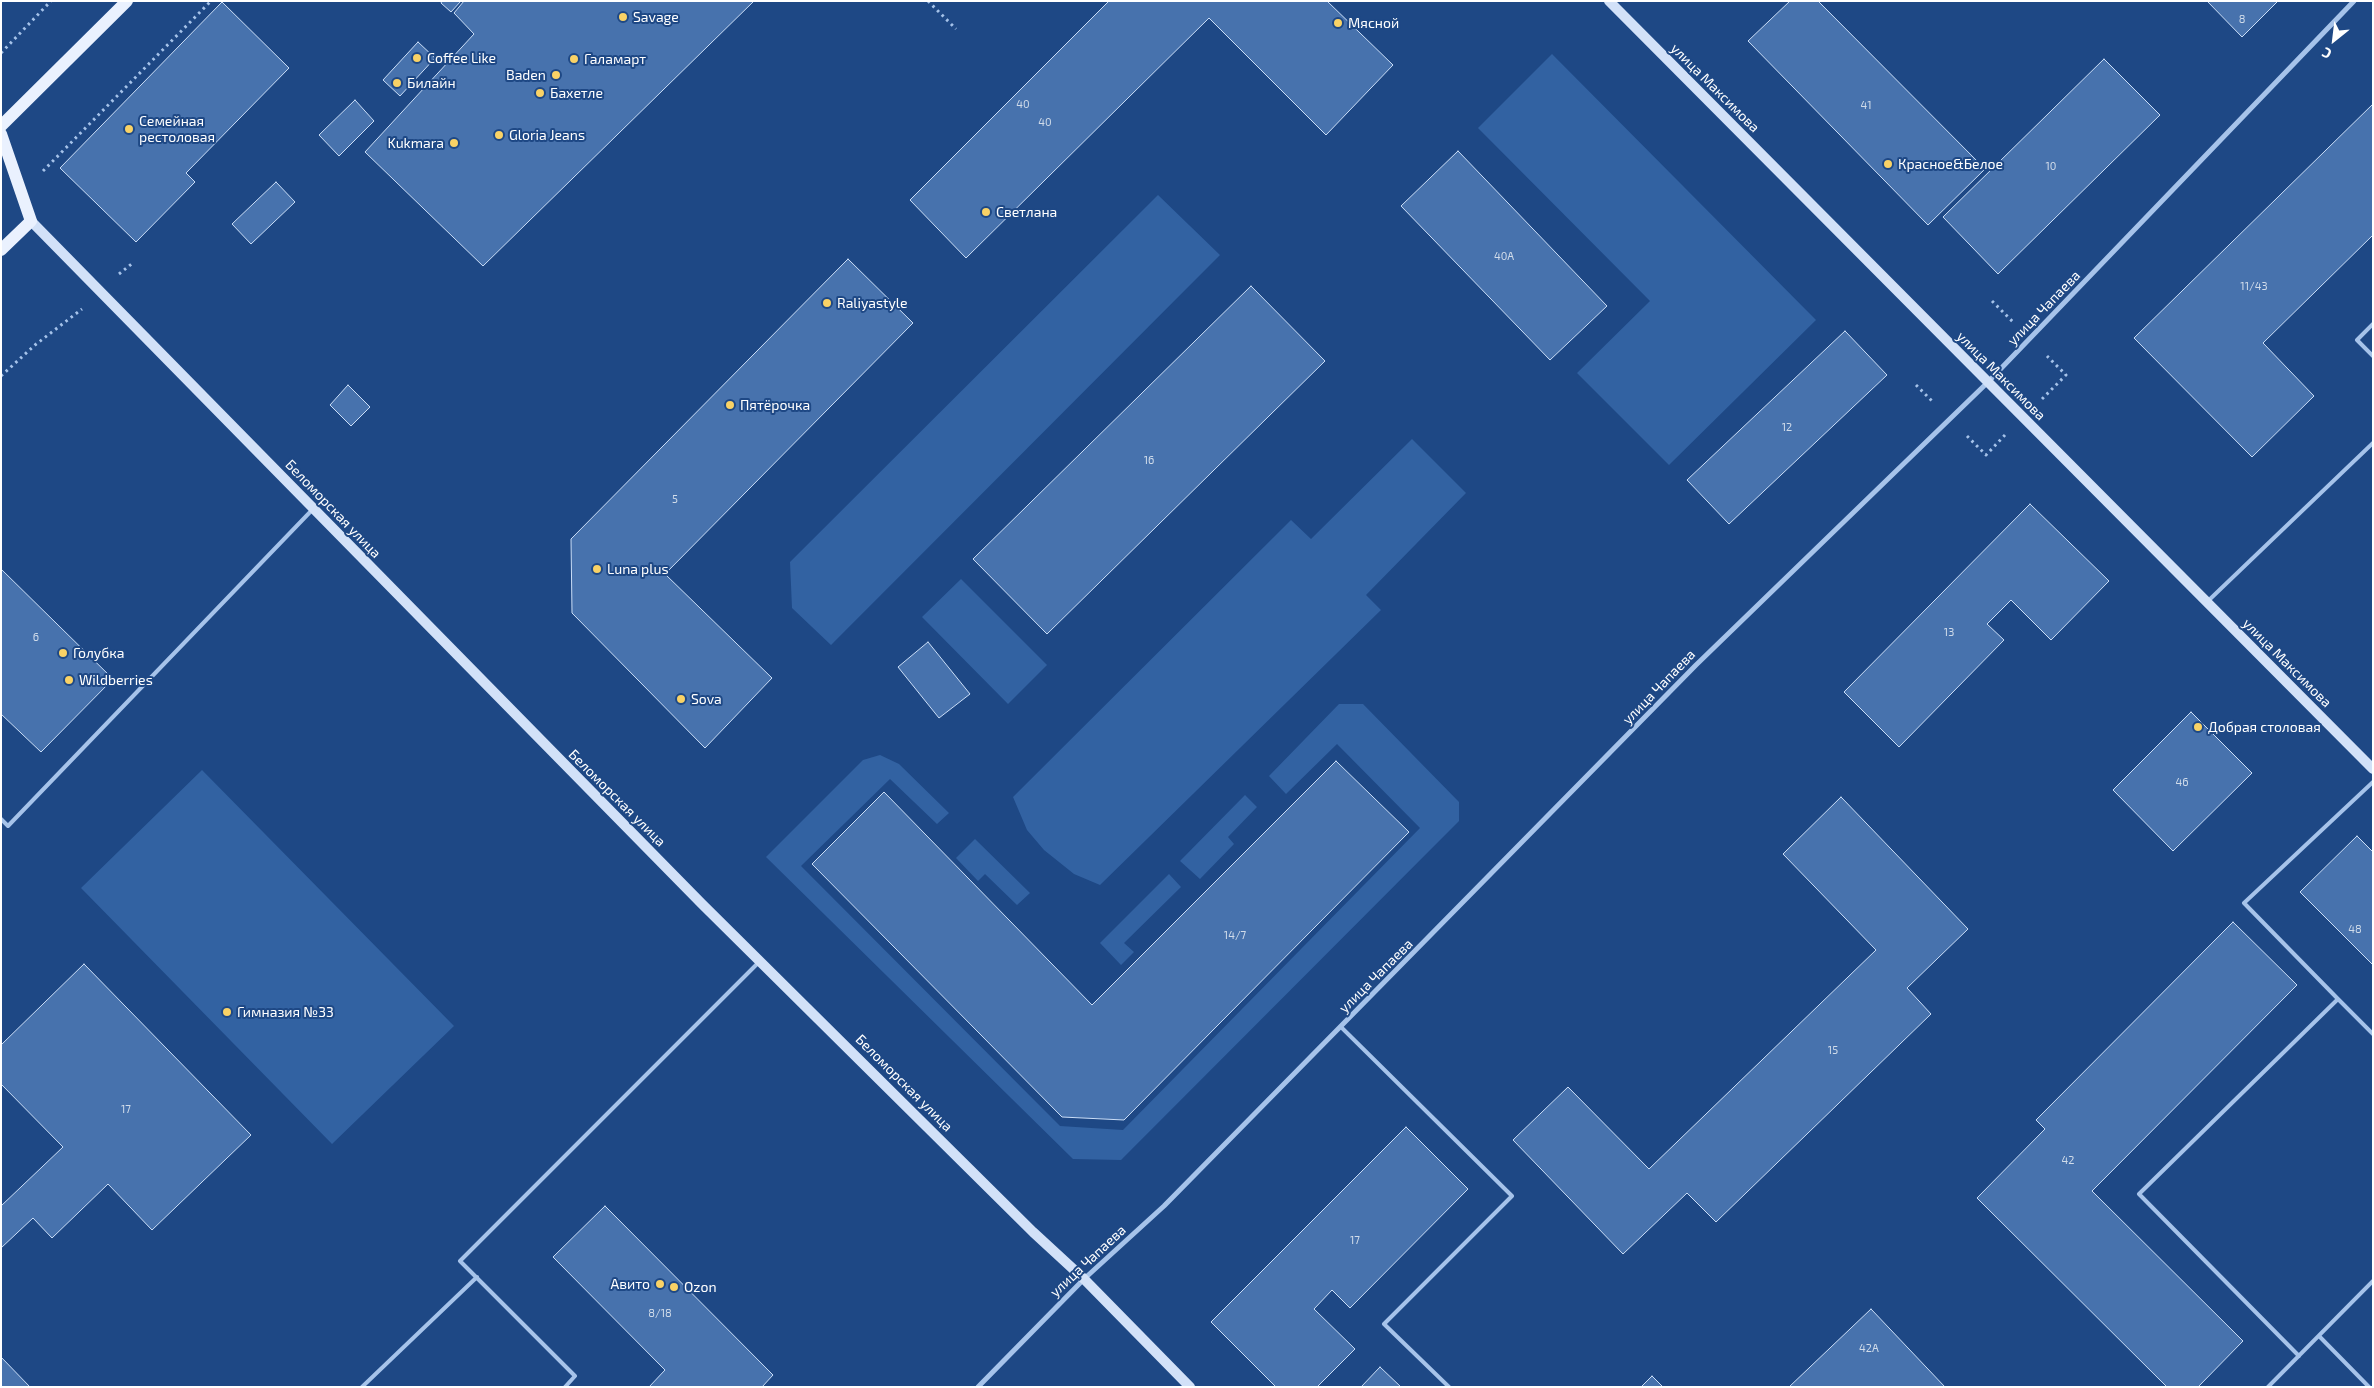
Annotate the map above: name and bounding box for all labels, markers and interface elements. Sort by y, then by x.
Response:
place label: Savage [633,9,679,25]
marker: Savage [617,11,629,23]
house number: 8 [2239,12,2245,26]
place label: Мясной [1348,15,1399,31]
north arrow [2309,15,2359,65]
marker: Мясной [1332,17,1344,29]
street label: улица Максимова [1667,40,1763,136]
text: С [2319,44,2334,63]
place label: Coffee Like [427,50,496,66]
place label: Галамарт [584,51,646,67]
marker: Coffee Like [411,52,423,64]
marker: Галамарт [568,53,580,65]
place label: Baden [506,67,546,83]
marker: Baden [550,69,562,81]
place label: Билайн [407,75,456,91]
marker: Билайн [391,77,403,89]
place label: Бахетле [550,85,603,101]
marker: Бахетле [534,87,546,99]
house number: 40 [1016,97,1030,111]
house number: 41 [1860,98,1872,112]
place label: Семейная рестоловая [139,113,215,146]
house number: 40 [1038,115,1052,129]
marker: Семейная рестоловая [123,123,135,135]
place label: Gloria Jeans [509,127,585,143]
marker: Gloria Jeans [493,129,505,141]
place label: Kukmara [387,135,444,151]
marker: Kukmara [448,137,460,149]
place label: Красное&Белое [1898,156,2003,172]
marker: Красное&Белое [1882,158,1894,170]
house number: 10 [2045,159,2057,173]
place label: Светлана [996,204,1057,220]
marker: Светлана [980,206,992,218]
house number: 40А [1494,249,1514,263]
street label: улица Чапаева [2004,267,2084,349]
house number: 11/43 [2240,279,2268,293]
place label: Raliyastyle [837,295,908,311]
marker: Raliyastyle [821,297,833,309]
street label: улица Максимова [1953,328,2049,424]
place label: Пятёрочка [740,397,810,413]
marker: Пятёрочка [724,399,736,411]
house number: 12 [1782,420,1792,434]
house number: 16 [1144,453,1154,467]
street label: Беломорская улица [282,456,384,562]
house number: 5 [672,492,678,506]
place label: Luna plus [607,561,668,577]
marker: Luna plus [591,563,603,575]
street label: улица Максимова [2239,615,2335,711]
house number: 13 [1944,625,1954,639]
house number: 6 [33,630,39,644]
place label: Голубка [73,645,125,661]
street label: улица Чапаева [1619,646,1699,728]
marker: Голубка [57,647,69,659]
place label: Wildberries [79,672,153,688]
marker: Wildberries [63,674,75,686]
place label: Sova [691,691,722,707]
marker: Sova [675,693,687,705]
place label: Добрая столовая [2208,719,2321,735]
marker: Добрая столовая [2192,721,2204,733]
street label: Беломорская улица [565,746,669,850]
house number: 46 [2175,775,2189,789]
house number: 48 [2348,922,2362,936]
house number: 14/7 [1224,928,1246,942]
street label: улица Чапаева [1336,936,1416,1016]
place label: Гимназия №33 [237,1004,334,1020]
marker: Гимназия №33 [221,1006,233,1018]
street label: Беломорская улица [852,1031,956,1135]
house number: 15 [1828,1043,1838,1057]
house number: 17 [121,1102,131,1116]
house number: 42 [2062,1153,2074,1167]
street label: улица Чапаева [1047,1222,1129,1300]
house number: 17 [1350,1233,1360,1247]
place label: Авито [611,1276,650,1292]
marker: Авито [654,1278,666,1290]
place label: Ozon [684,1279,717,1295]
marker: Ozon [668,1281,680,1293]
house number: 8/18 [648,1306,672,1320]
house number: 42А [1859,1341,1879,1355]

